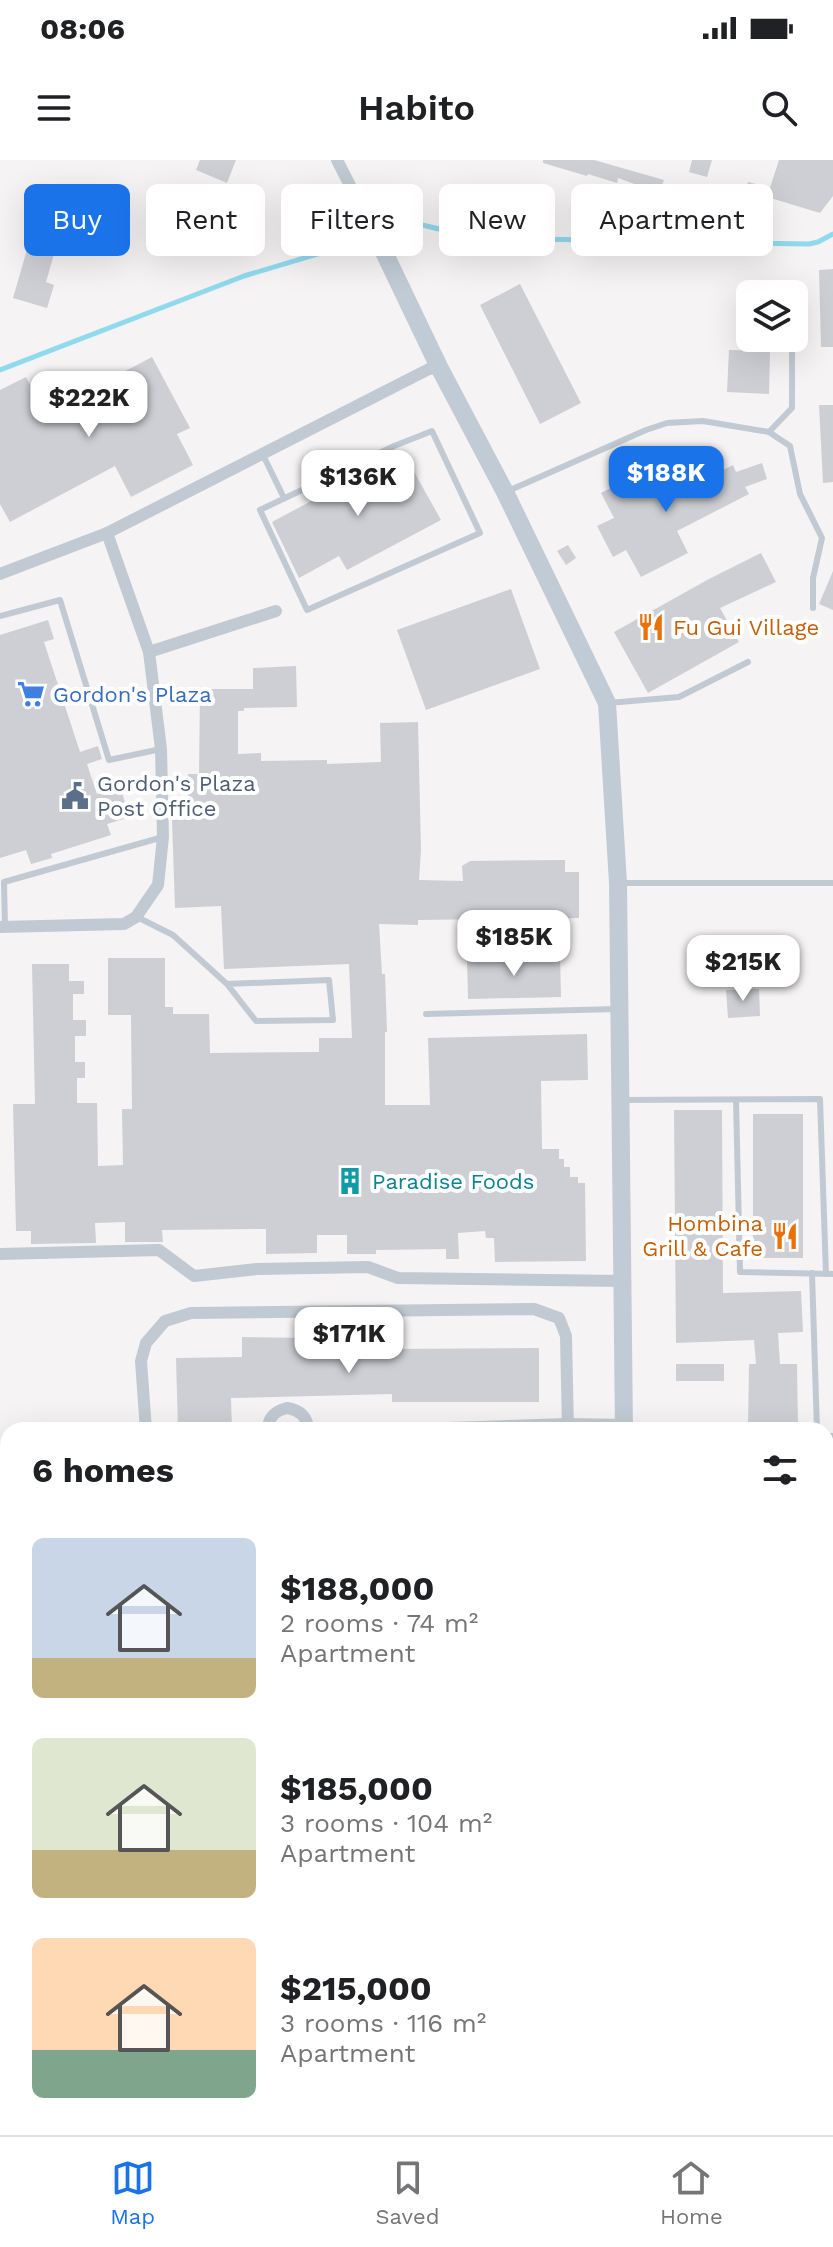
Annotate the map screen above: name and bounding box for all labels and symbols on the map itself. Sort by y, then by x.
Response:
pin: $222K [33,371,145,439]
pin: $188K [610,446,722,514]
pin: $136K [302,450,414,518]
restaurant icon: Fu Gui Village [636,612,666,642]
place label: Fu Gui Village [673,615,819,640]
supermarket icon: Gordon's Plaza [16,679,46,709]
place label: Gordon's Plaza [53,682,212,707]
place label: Gordon's Plaza Post Office [97,771,256,821]
public building icon: Gordon's Plaza Post Office [60,781,90,811]
pin: $185K [458,910,570,978]
pin: $215K [687,935,799,1003]
building icon: Paradise Foods [335,1166,365,1196]
place label: Paradise Foods [372,1169,534,1194]
place label: Hombina Grill & Cafe [642,1211,763,1261]
restaurant icon: Hombina Grill & Cafe [770,1221,800,1251]
pin: $171K [293,1307,405,1375]

